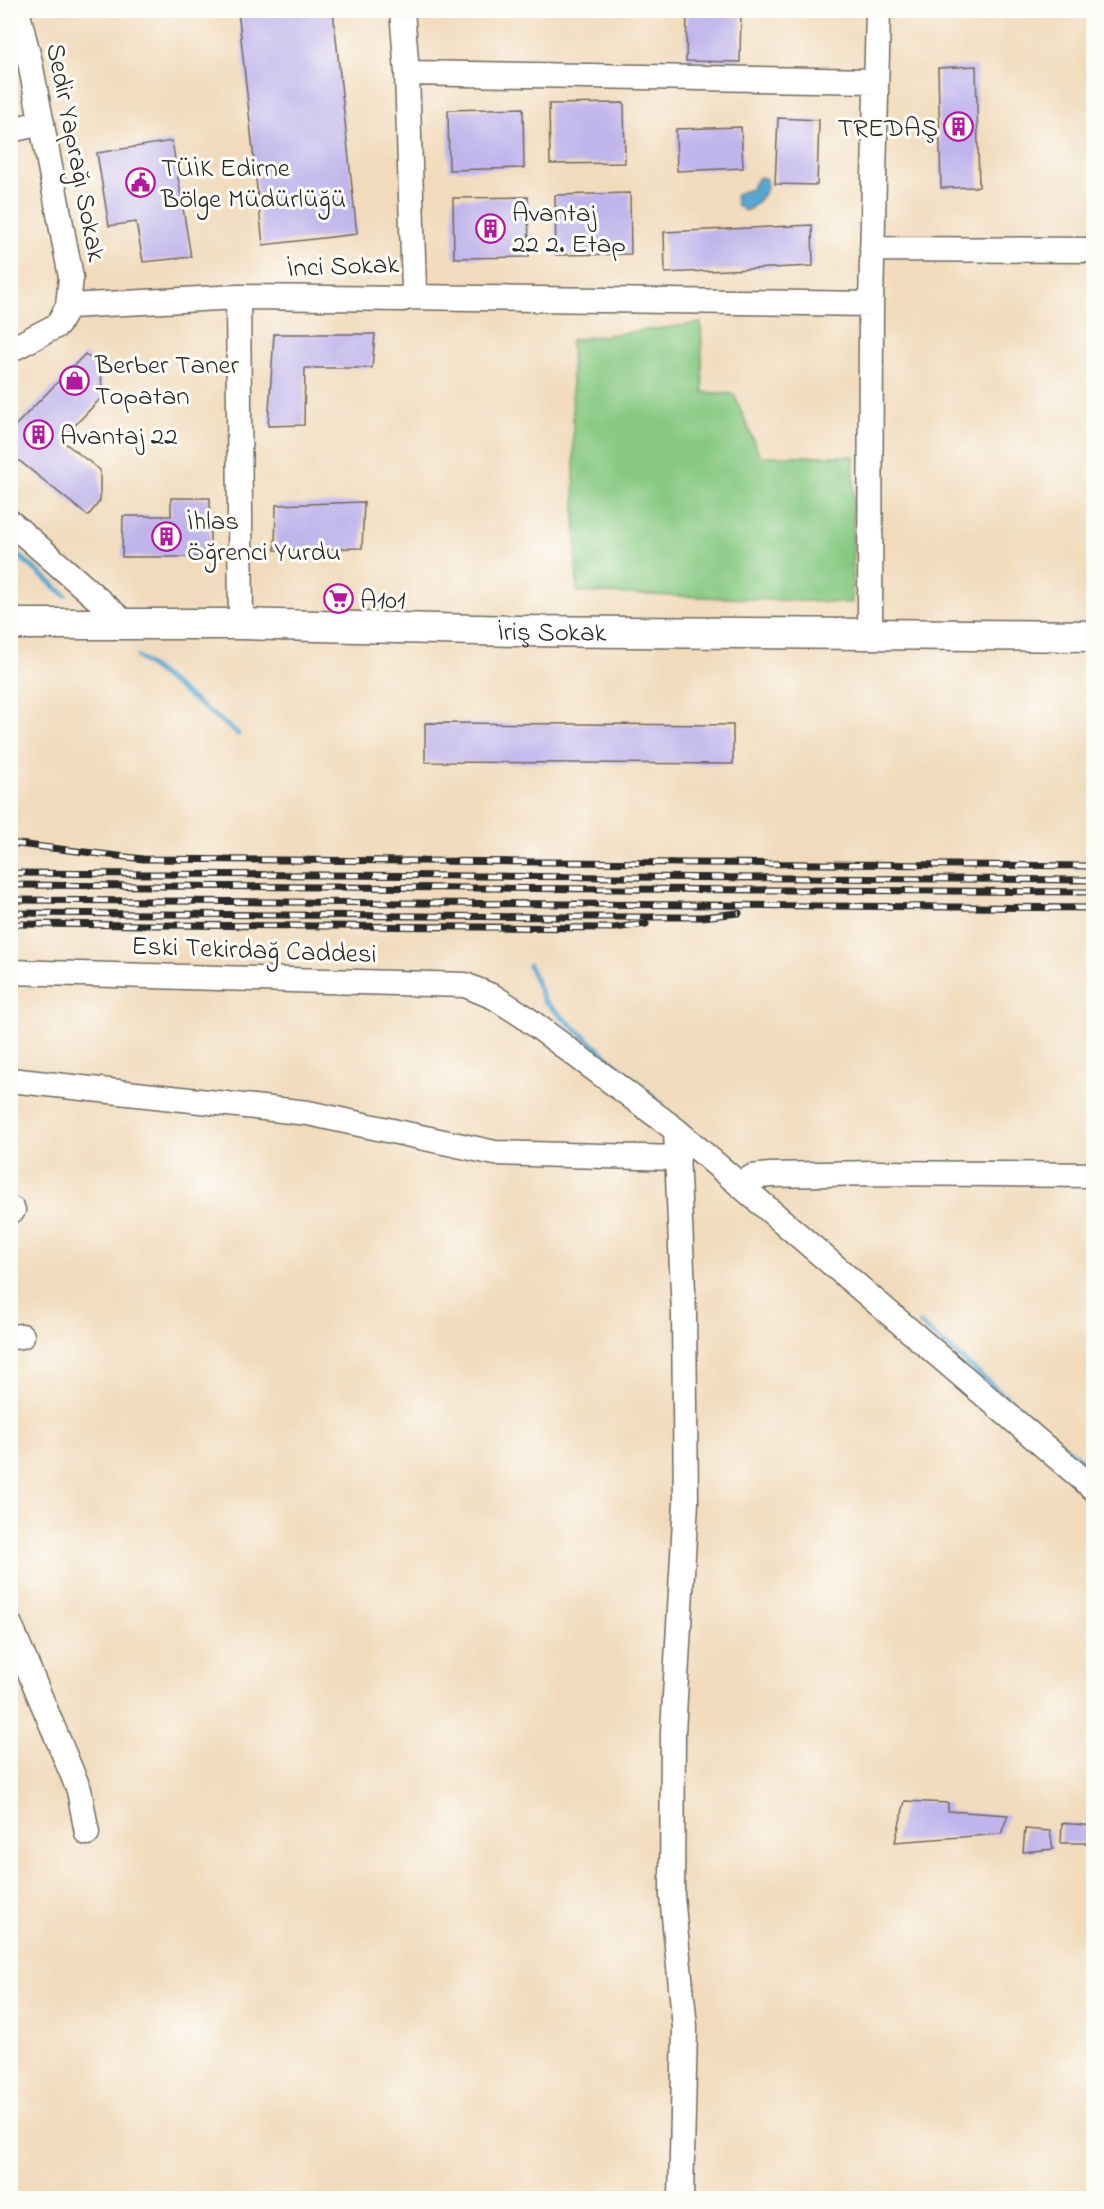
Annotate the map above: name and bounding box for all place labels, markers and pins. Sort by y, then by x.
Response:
place label: TREDAŞ [837,110,938,149]
building icon: TREDAŞ [943,111,975,143]
place label: TÜİK Edirne Bölge Müdürlüğü [160,150,346,220]
public building icon: TÜİK Edirne Bölge Müdürlüğü [124,167,156,199]
place label: Avantaj 22 2. Etap [512,195,626,265]
building icon: Avantaj 22 2. Etap [475,212,507,244]
place label: Berber Taner Topatan [94,347,240,417]
shop icon: Berber Taner Topatan [58,364,90,396]
place label: Avantaj 22 [60,418,178,457]
building icon: Avantaj 22 [23,419,55,451]
place label: İhlas Öğrenci Yurdu [187,503,341,573]
building icon: İhlas Öğrenci Yurdu [150,520,182,552]
place label: A101 [360,582,405,621]
supermarket icon: A101 [323,583,355,615]

